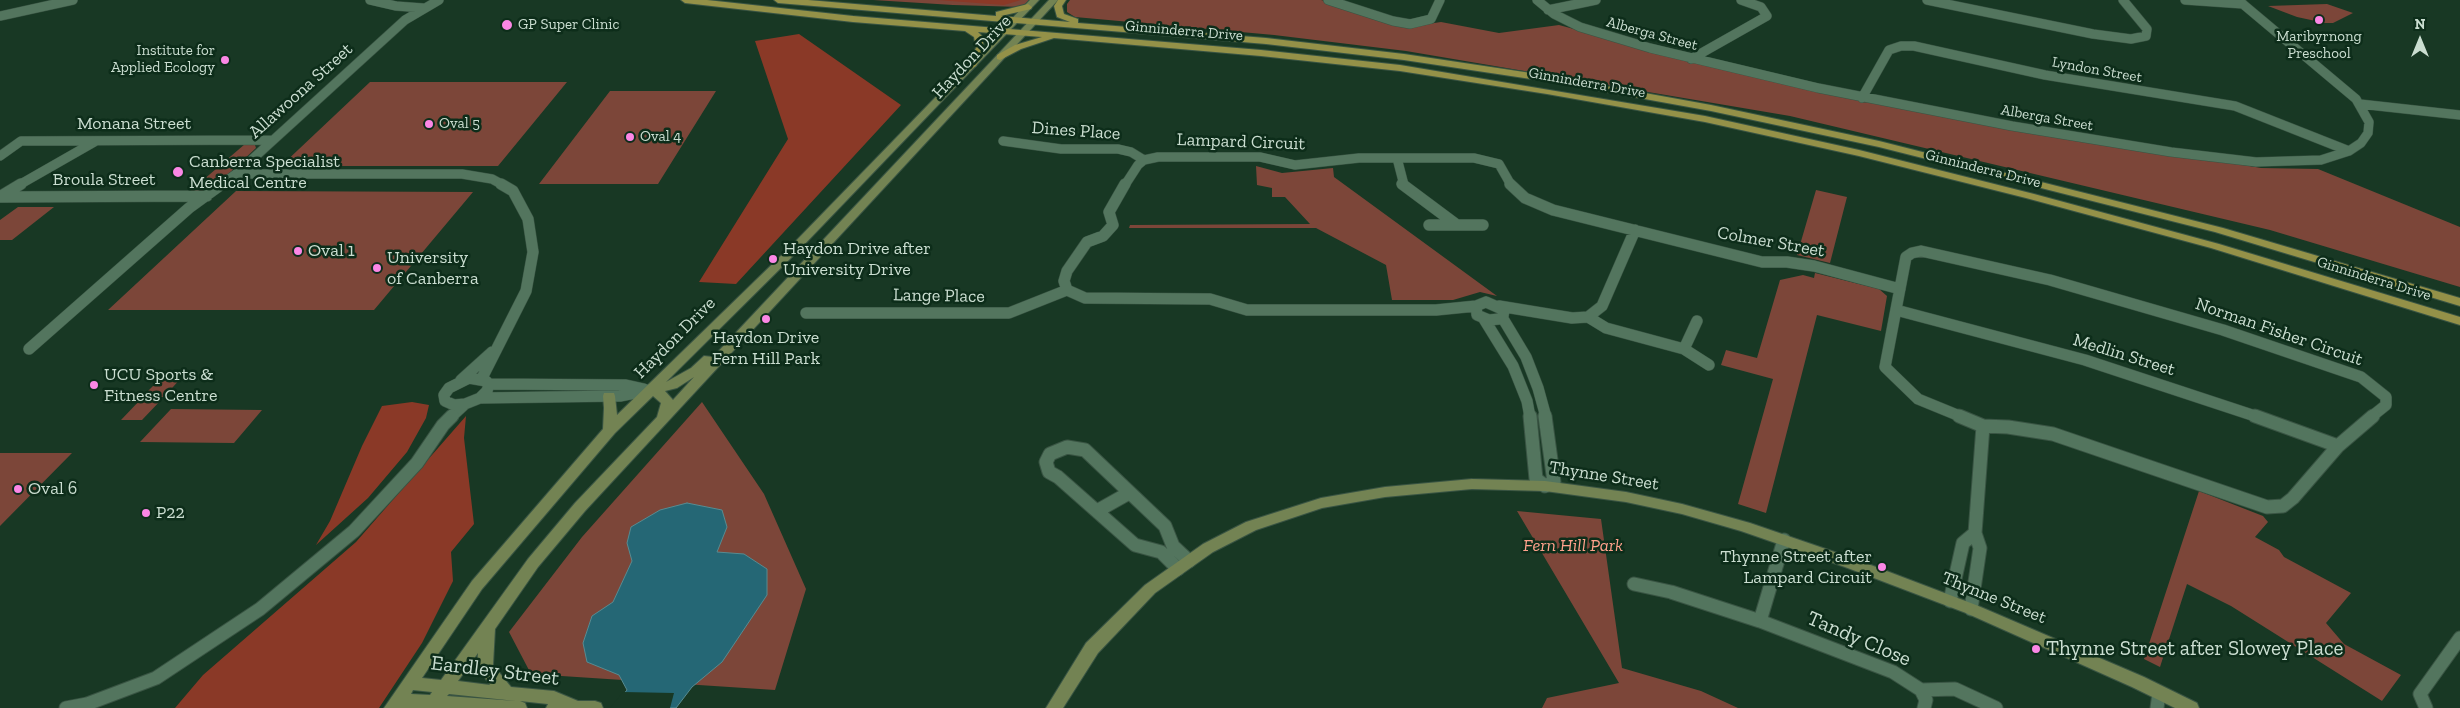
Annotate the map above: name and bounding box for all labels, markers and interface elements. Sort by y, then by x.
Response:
street label: Haydon Drive [928,11,1016,103]
street label: Alberga Street [1605,13,1699,55]
marker: Maribyrnong Preschool [2313,14,2325,26]
north arrow [2395,15,2445,65]
place label: GP Super Clinic [518,16,619,34]
text: N [2415,16,2425,33]
street label: Ginninderra Drive [1124,17,1244,45]
marker: GP Super Clinic [500,18,514,32]
place label: Maribyrnong Preschool [2276,28,2362,63]
street label: Allawoona Street [245,39,357,143]
place label: Institute for Applied Ecology [111,42,215,77]
street label: Lyndon Street [2050,53,2144,87]
marker: Institute for Applied Ecology [219,54,231,66]
street label: Ginninderra Drive [1527,64,1647,102]
street label: Alberga Street [1999,101,2095,135]
street label: Monana Street [77,113,191,135]
place label: Oval 5 [439,115,480,133]
street label: Dines Place [1031,117,1121,145]
marker: Oval 5 [423,118,435,130]
place label: Oval 4 [640,128,681,146]
street label: Lampard Circuit [1176,129,1306,155]
marker: Oval 4 [624,131,636,143]
street label: Ginninderra Drive [1923,146,2043,192]
place label: Canberra Specialist Medical Centre [189,151,340,193]
marker: Canberra Specialist Medical Centre [171,165,185,179]
street label: Broula Street [53,169,155,191]
street label: Colmer Street [1716,222,1826,262]
place label: Haydon Drive after University Drive [783,238,931,280]
place label: Oval 1 [308,240,355,262]
marker: Oval 1 [292,245,304,257]
place label: University of Canberra [387,247,479,290]
marker: Haydon Drive after University Drive [767,253,779,265]
street label: Ginninderra Drive [2315,253,2433,305]
marker: University of Canberra [371,262,383,274]
street label: Lange Place [893,284,985,308]
street label: Haydon Drive [630,293,720,383]
street label: Norman Fisher Circuit [2192,293,2366,371]
marker: Haydon Drive Fern Hill Park [760,313,772,325]
place label: Haydon Drive Fern Hill Park [712,327,820,369]
street label: Medlin Street [2070,329,2178,381]
place label: UCU Sports & Fitness Centre [104,364,217,406]
marker: UCU Sports & Fitness Centre [88,379,100,391]
street label: Thynne Street [1548,457,1660,495]
place label: Oval 6 [28,478,77,500]
marker: Oval 6 [12,483,24,495]
place label: P22 [156,502,185,524]
marker: P22 [140,507,152,519]
park label: Fern Hill Park [1523,535,1623,557]
place label: Thynne Street after Lampard Circuit [1720,546,1872,588]
marker: Thynne Street after Lampard Circuit [1876,561,1888,573]
street label: Thynne Street [1939,567,2049,629]
street label: Tandy Close [1803,606,1915,672]
place label: Thynne Street after Slowey Place [2046,636,2343,662]
marker: Thynne Street after Slowey Place [2030,643,2042,655]
street label: Eardley Street [430,651,560,691]

